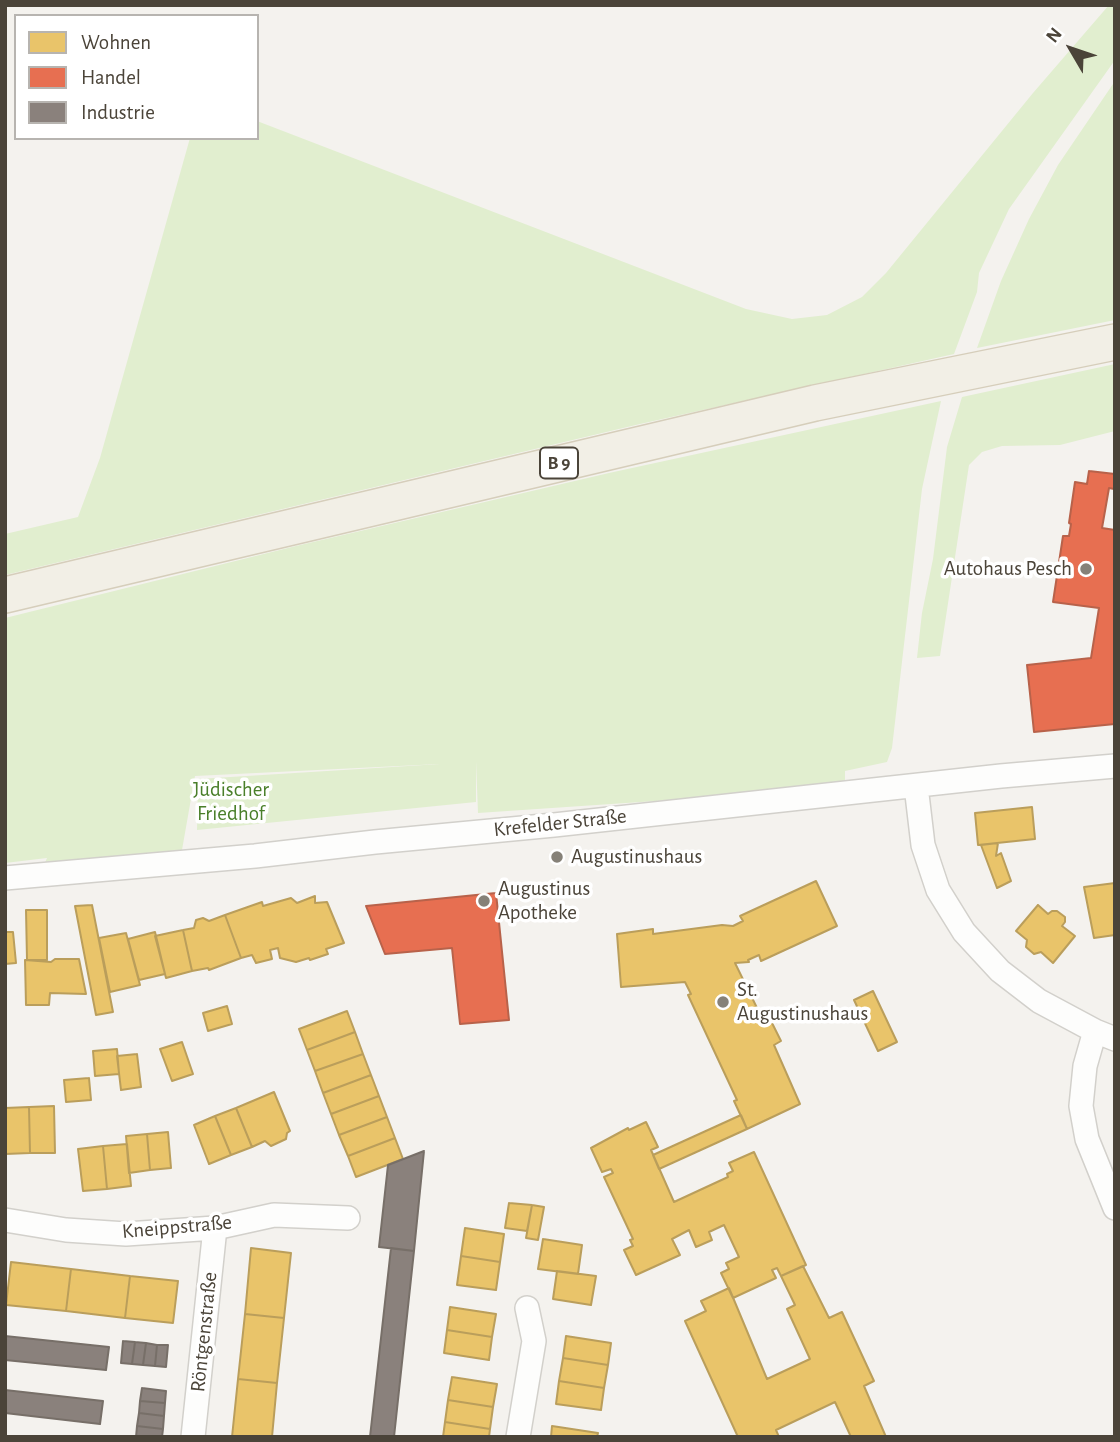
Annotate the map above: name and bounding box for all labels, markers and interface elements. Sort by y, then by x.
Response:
legend [14,14,259,140]
north arrow [1036,14,1106,84]
text: N [1043,24,1066,47]
text: Wohnen [81,32,151,53]
text: Handel [81,67,141,88]
text: Industrie [81,102,155,123]
road number: B 9 [540,447,578,478]
place label: Autohaus Pesch [944,556,1072,582]
marker: Autohaus Pesch [1078,561,1094,577]
park label: Jüdischer Friedhof [193,777,269,827]
street label: Krefelder Straße [492,803,628,843]
place label: Augustinushaus [571,844,702,870]
marker: Augustinushaus [549,849,565,865]
place label: Augustinus Apotheke [498,876,590,926]
marker: Augustinus Apotheke [476,893,492,909]
place label: St. Augustinushaus [737,977,868,1027]
marker: St. Augustinushaus [715,994,731,1010]
street label: Kneippstraße [121,1210,233,1244]
street label: Röntgenstraße [185,1271,223,1393]

